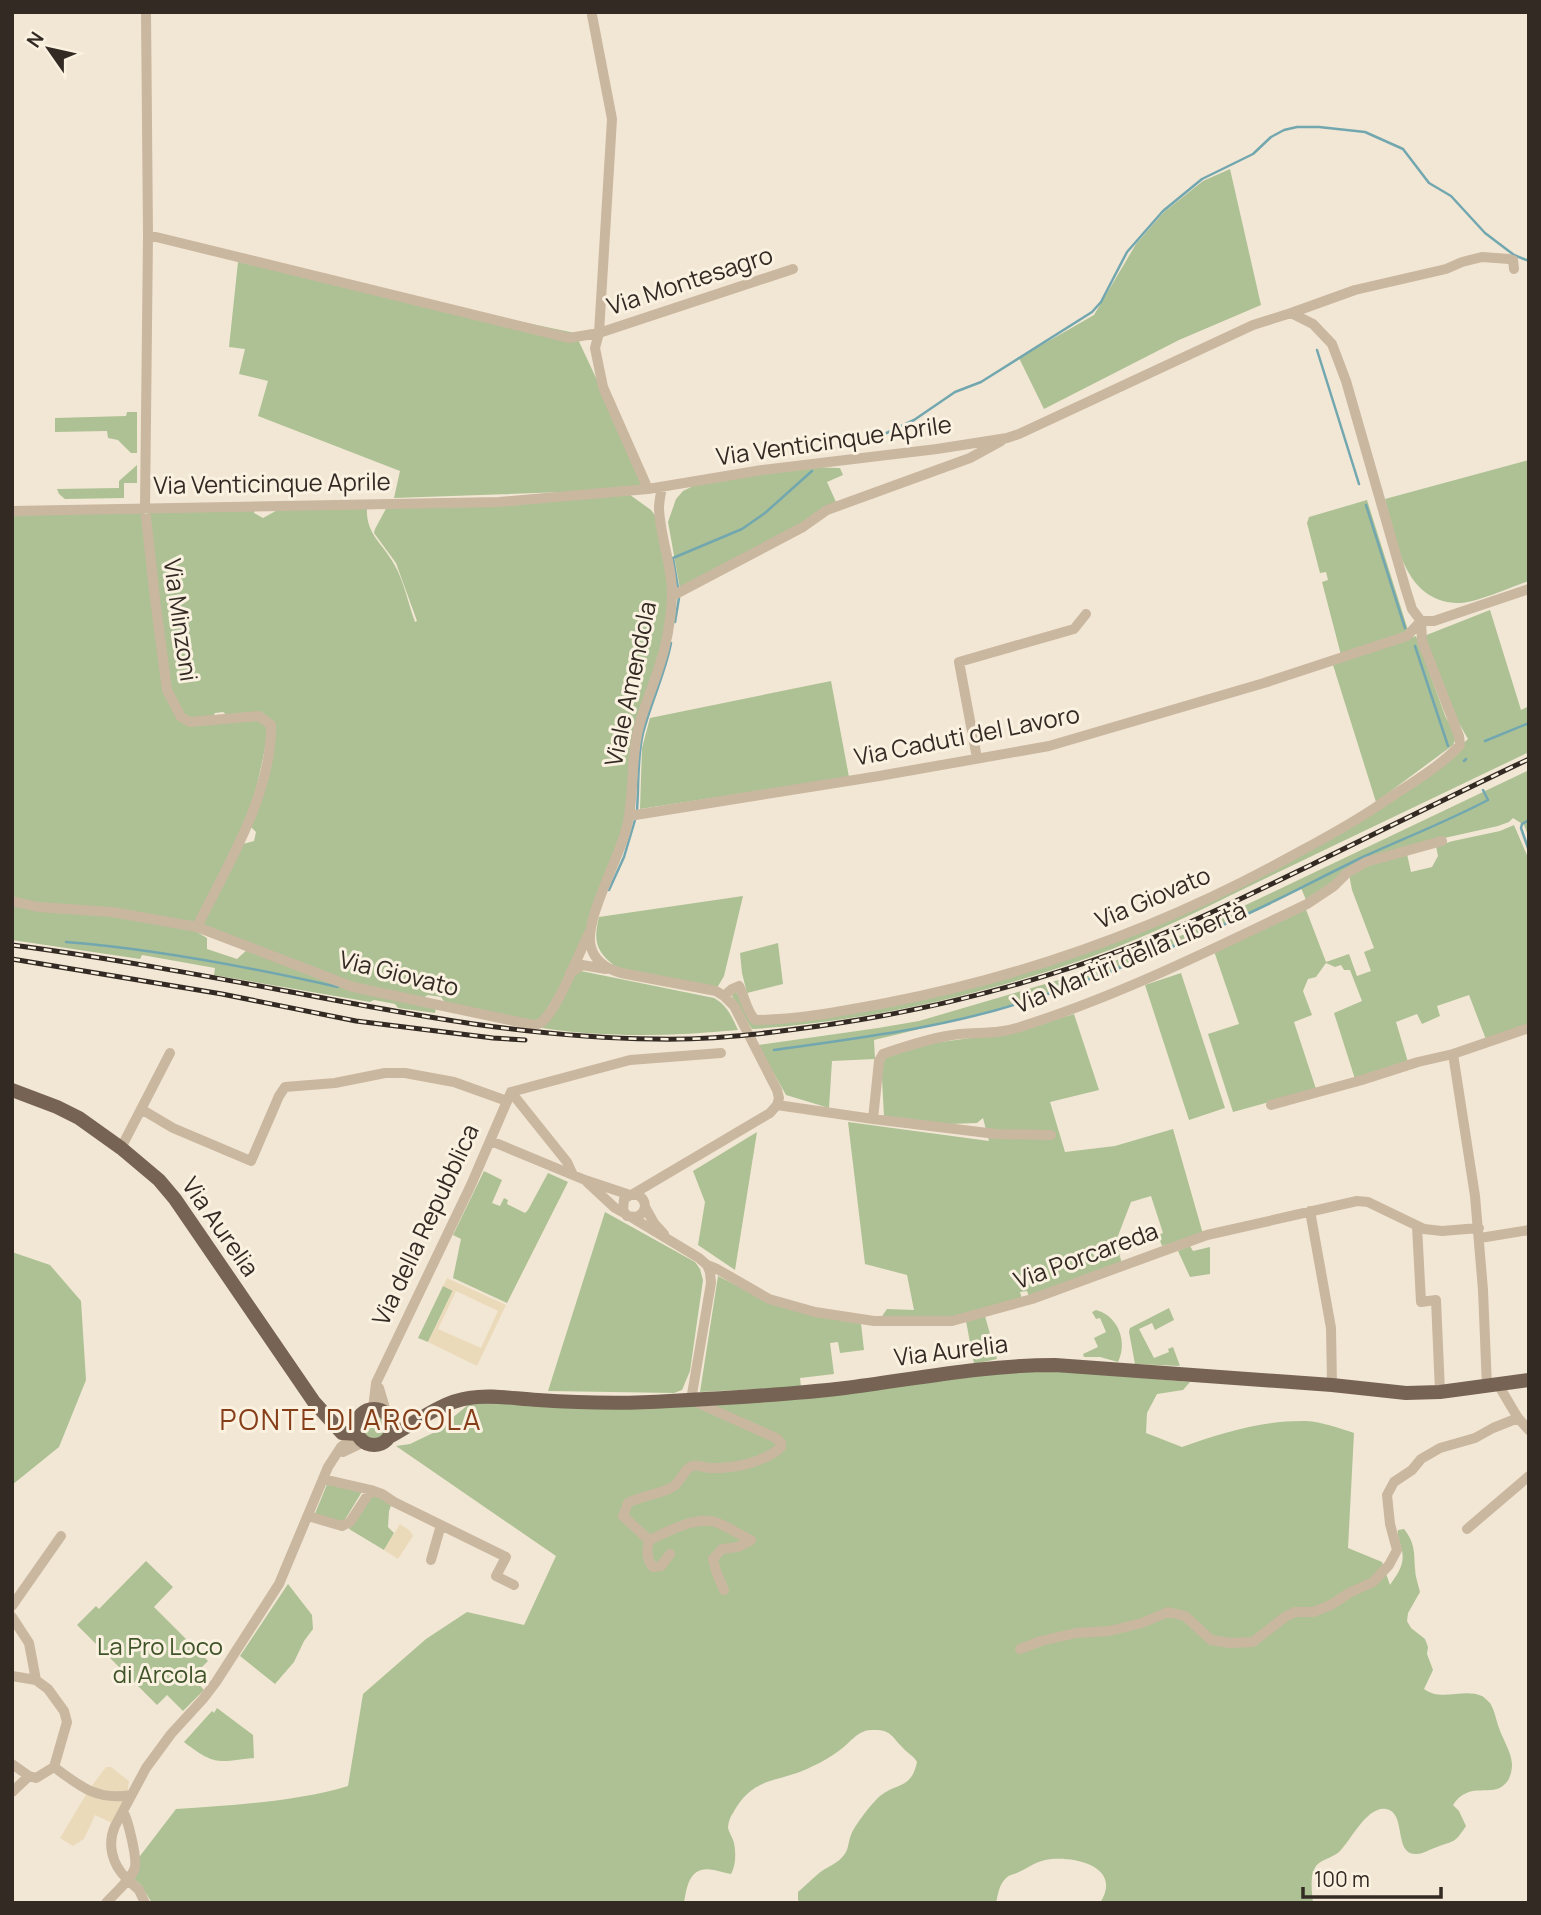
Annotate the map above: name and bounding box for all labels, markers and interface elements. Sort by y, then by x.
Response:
north arrow [14,14,84,84]
text: N [20,27,50,52]
street label: Via Montesagro [603,237,777,322]
street label: Via Venticinque Aprile [714,407,954,472]
street label: Via Venticinque Aprile [153,464,391,501]
street label: Via Minzoni [157,556,206,683]
street label: Viale Amendola [596,598,663,769]
street label: Via Caduti del Lavoro [851,696,1082,773]
street label: Via Giovato [1090,858,1215,936]
street label: Via Martiri della Libertà [1008,893,1251,1021]
street label: Via Giovato [336,942,463,1003]
street label: Via della Repubblica [363,1118,486,1330]
street label: Via Aurelia [175,1170,267,1282]
street label: Via Porcareda [1009,1213,1162,1296]
street label: Via Aurelia [892,1326,1009,1373]
district label: PONTE DI ARCOLA [220,1400,482,1438]
park label: La Pro Loco di Arcola [97,1629,223,1690]
scale bar [1303,1856,1441,1900]
text: 100 m [1314,1865,1370,1893]

